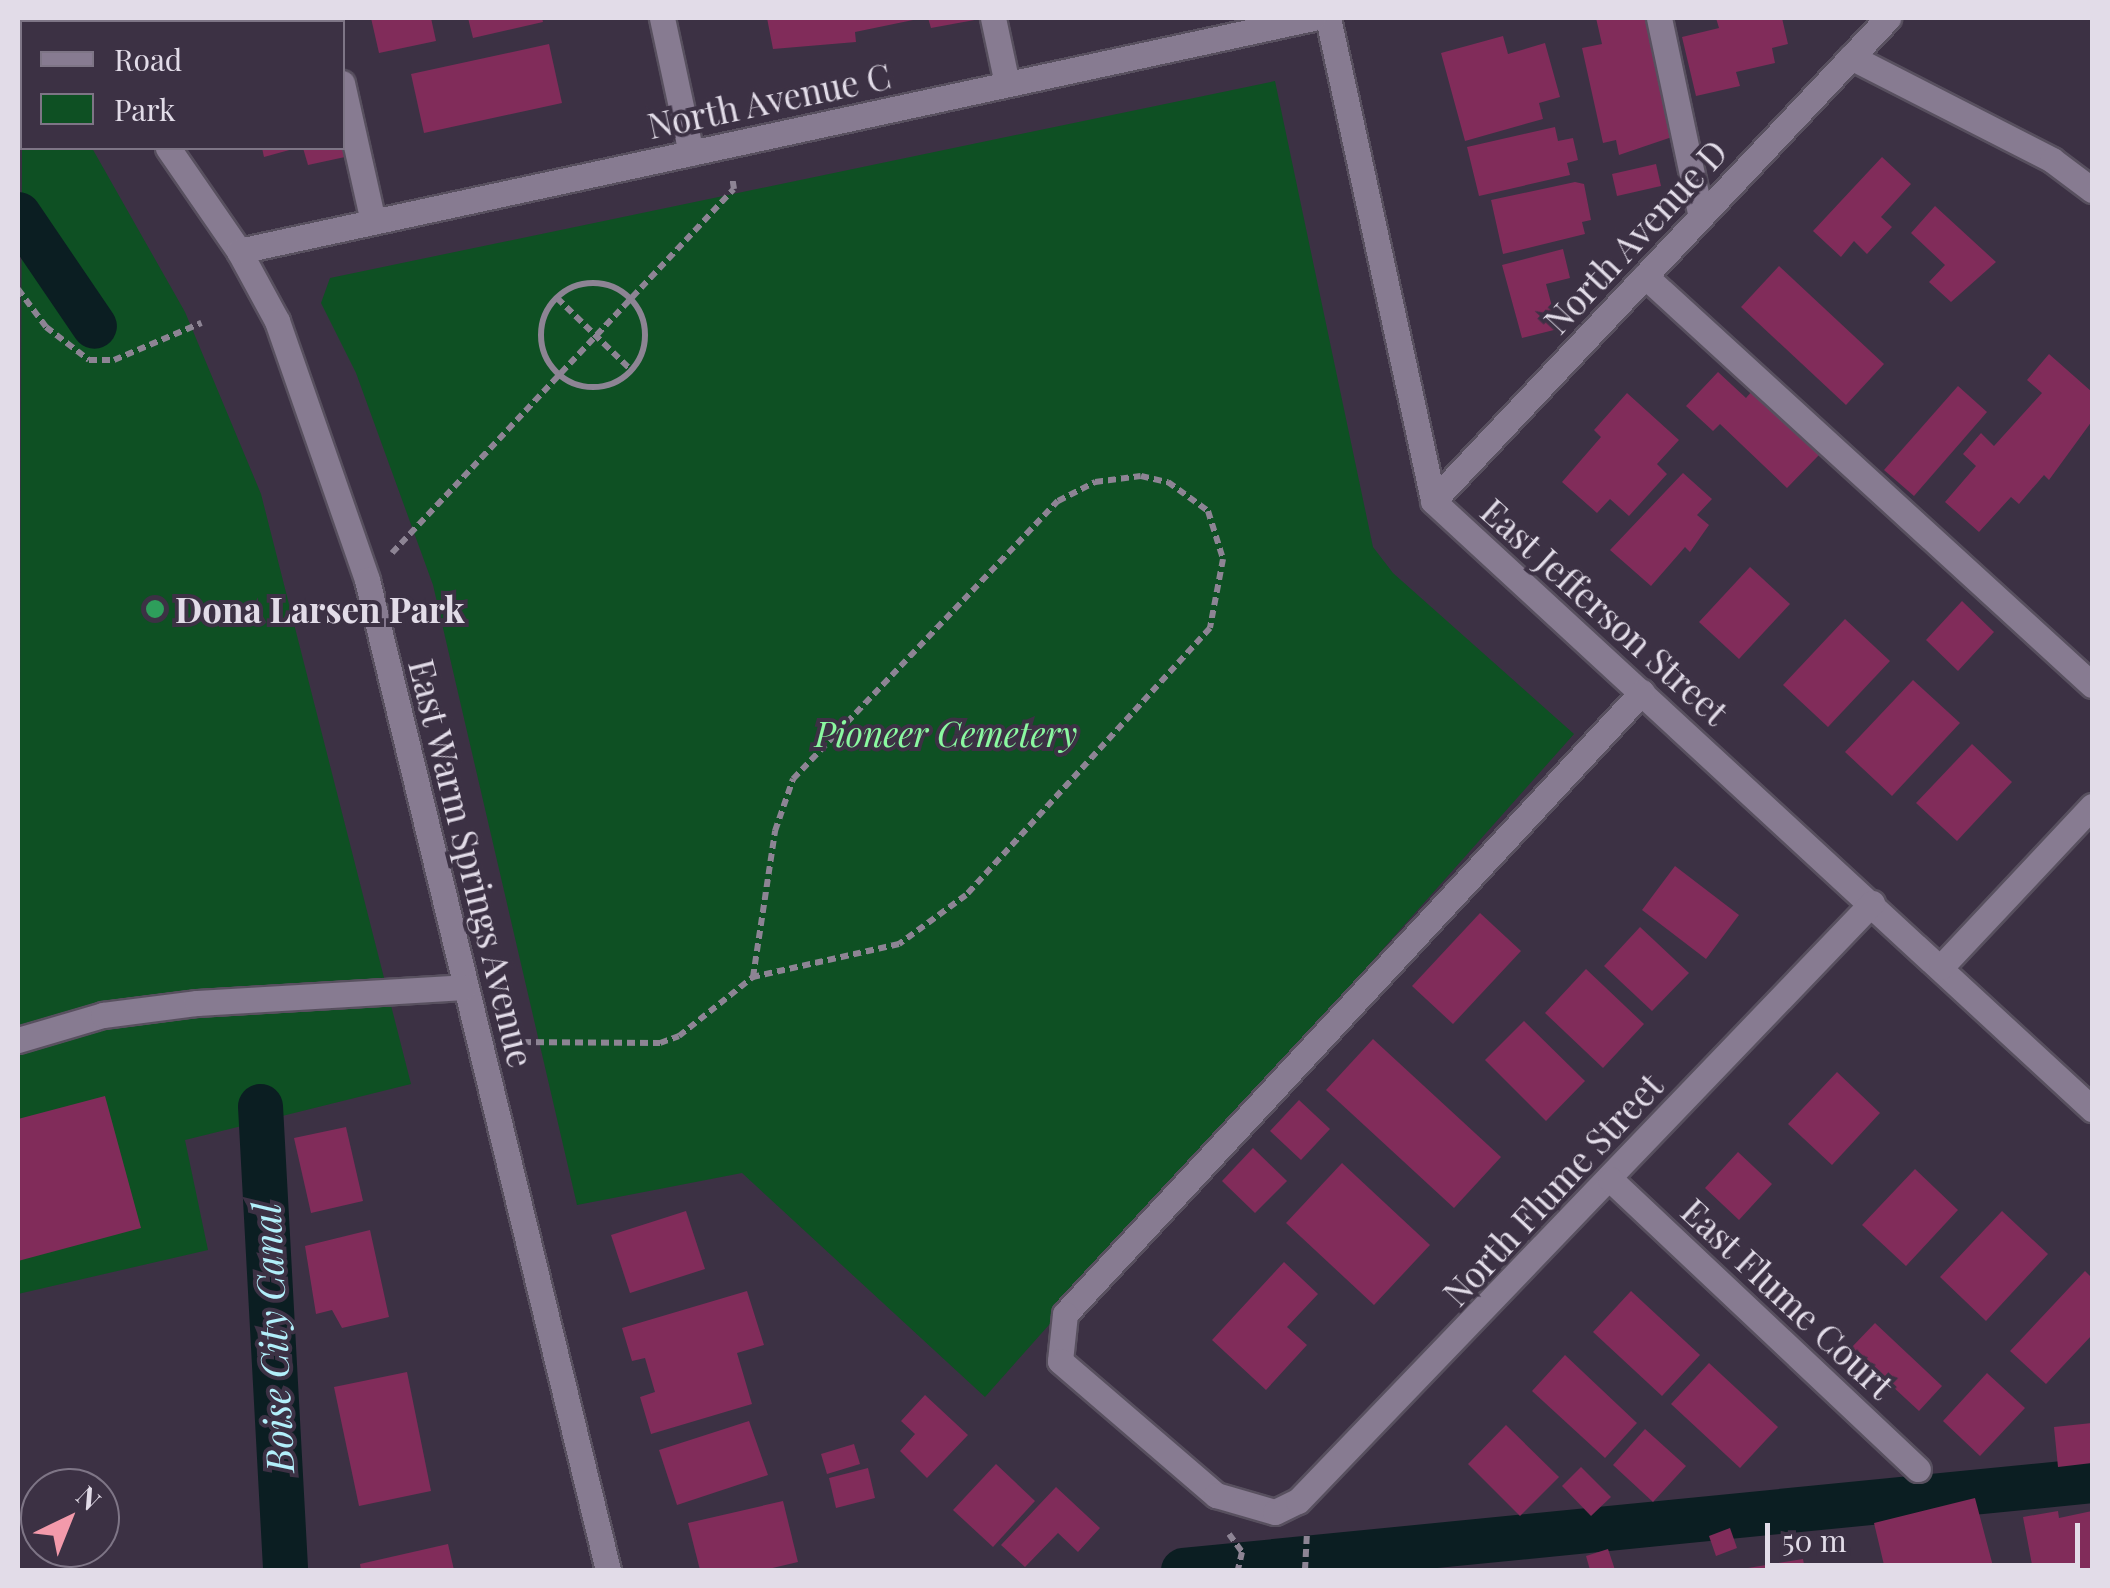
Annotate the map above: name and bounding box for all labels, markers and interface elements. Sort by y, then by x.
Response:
legend [20,20,345,150]
text: Road [114,39,182,79]
street label: North Avenue C [643,54,895,146]
text: Park [114,89,176,129]
street label: North Avenue D [1534,130,1736,342]
street label: East Jefferson Street [1473,489,1737,733]
place label: Dona Larsen Park [175,588,465,630]
marker: Dona Larsen Park [144,598,166,620]
street label: East Warm Springs Avenue [401,653,543,1073]
park label: Pioneer Cemetery [815,712,1077,754]
street label: North Flume Street [1434,1064,1670,1314]
street label: East Flume Court [1673,1189,1903,1407]
water label: Boise City Canal [242,1202,302,1474]
north arrow [20,1468,120,1568]
text: N [69,1477,109,1518]
scale bar [1770,1503,2085,1565]
text: 50 m [1782,1520,1847,1560]

